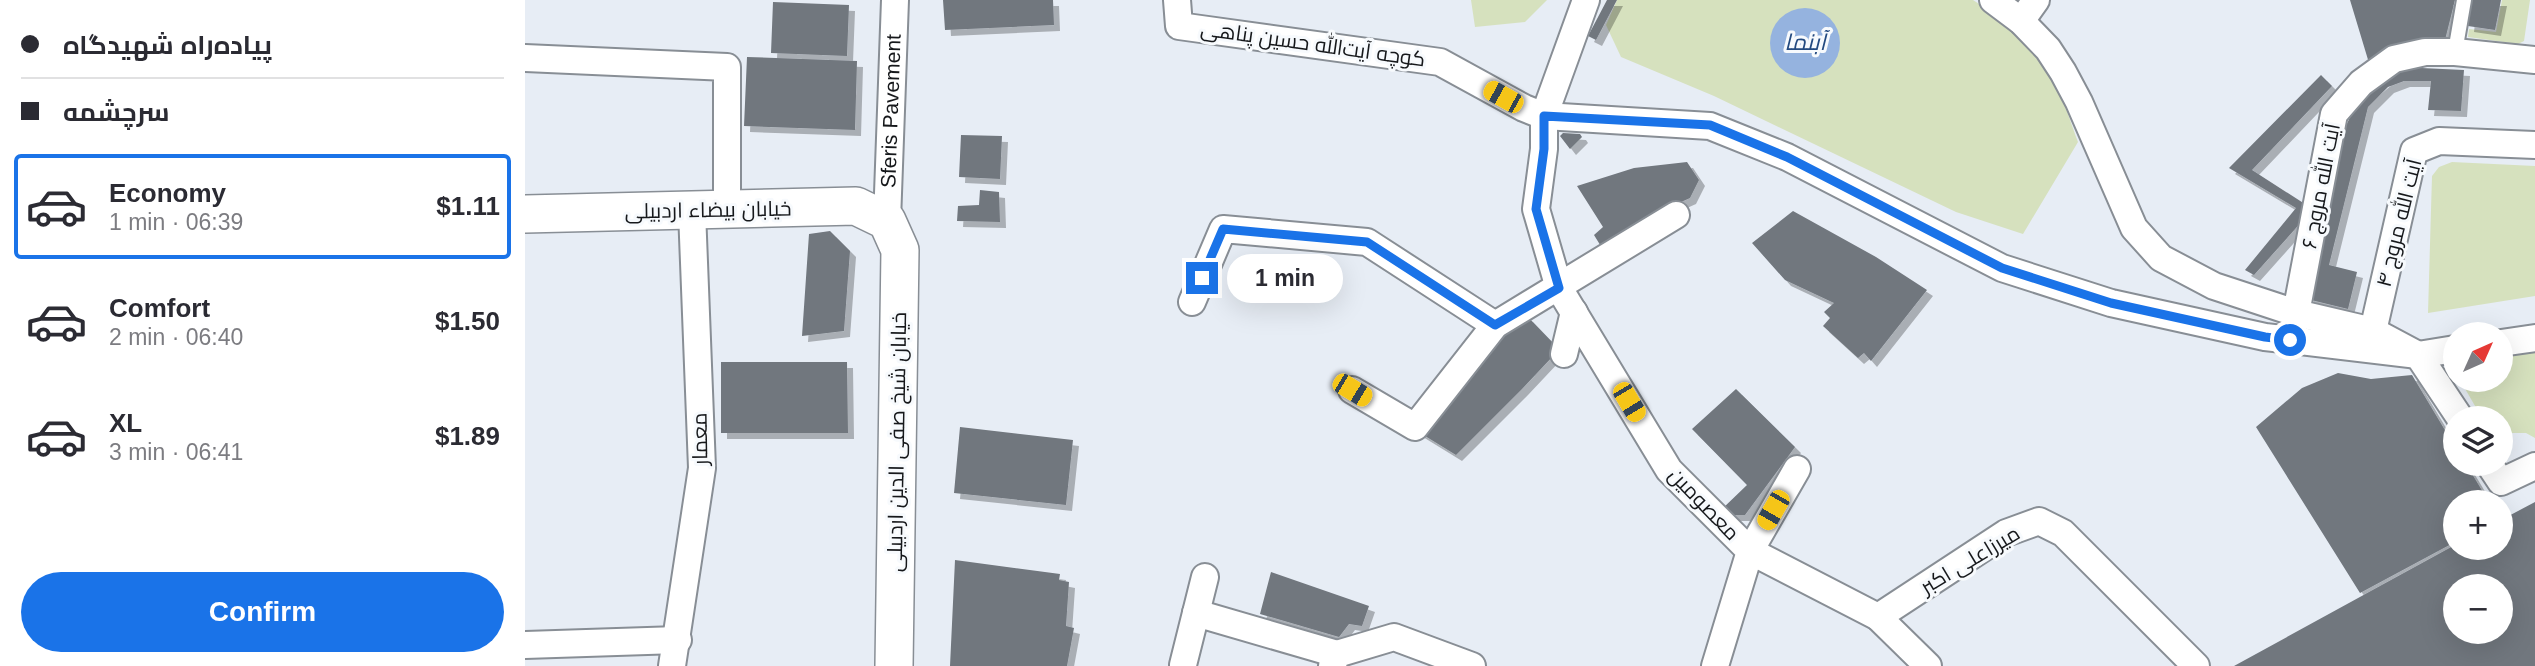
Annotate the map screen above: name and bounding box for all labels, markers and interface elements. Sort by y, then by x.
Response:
street label: کوچه آیت‌الله حسین پناهی [1199,14,1427,74]
water label: آبنما [1784,29,1831,55]
text: پیاده‌راه شهیدگاه [63,30,272,60]
street label: Sferis Pavement [876,33,905,189]
car [1480,78,1527,116]
text: سرچشمه [63,97,170,127]
street label: آیت الله مروج ۶ [2295,121,2347,251]
street label: آیت الله مروج ۴ [2370,156,2429,290]
icon: car [25,175,88,238]
text: Economy [109,178,226,208]
text: $1.11 [436,191,500,221]
street label: خیابان بیضاء اردبیلی [624,197,792,224]
text: 1 min · 06:39 [109,209,243,235]
callout: 1 min [1227,254,1342,302]
route end [1186,262,1218,294]
text: 1 min [1255,265,1315,291]
icon: car [25,290,88,353]
text: Comfort [109,293,210,323]
text: $1.50 [435,306,500,336]
street label: خیابان شیخ صفی الدین اردبیلی [883,312,913,572]
north arrow [2443,322,2513,392]
map controls [2443,322,2513,644]
text: 2 min · 06:40 [109,324,243,350]
route start [2274,324,2306,356]
car [1329,370,1376,410]
car [1610,379,1649,425]
icon: car [25,405,88,468]
button: layers [2443,406,2513,476]
text: XL [109,408,142,438]
street label: معمار [688,412,712,467]
text: $1.89 [435,421,500,451]
text: 3 min · 06:41 [109,439,243,465]
street label: معصومین [1663,463,1744,546]
car [1754,487,1793,533]
button: + [2443,490,2513,560]
street label: میرزاعلی اکبر [1915,521,2025,600]
button: Confirm [21,572,504,652]
button: − [2443,574,2513,644]

